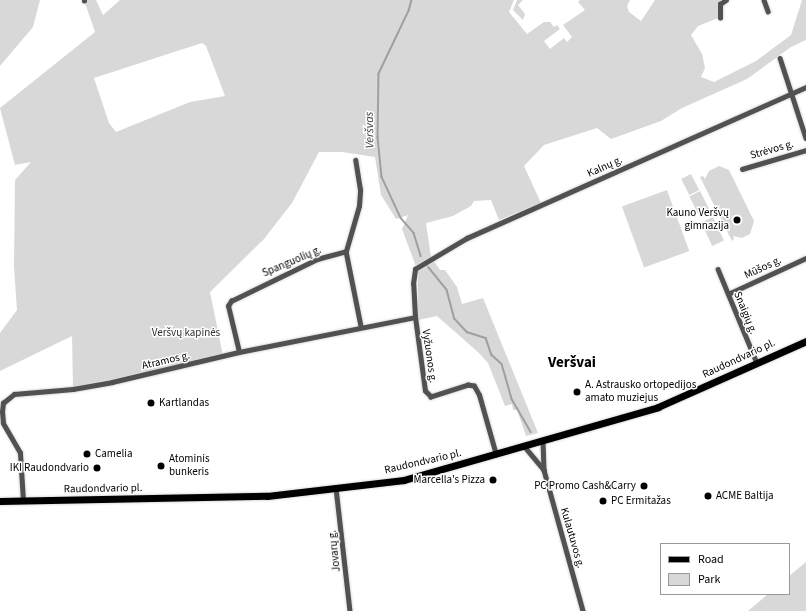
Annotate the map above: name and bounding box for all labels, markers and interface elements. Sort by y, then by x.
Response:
water label: Veršvas [362,111,378,149]
street label: Strėvos g. [749,137,795,163]
street label: Kalnų g. [585,153,625,181]
place label: Kauno Veršvų gimnazija [666,207,729,233]
marker: Kauno Veršvų gimnazija [732,215,742,225]
street label: Spanguolių g. [260,244,324,280]
street label: Mūšos g. [742,254,784,282]
street label: Snaigių g. [730,290,760,336]
park label: Veršvų kapinės [152,326,220,340]
street label: Vyžuonos g. [419,328,439,384]
street label: Raudondvario pl. [701,336,777,382]
street label: Atramos g. [141,349,191,373]
district label: Veršvai [548,354,596,372]
place label: A. Astrausko ortopedijos amato muziejus [585,379,696,405]
marker: A. Astrausko ortopedijos amato muziejus [572,387,582,397]
place label: Kartlandas [159,396,209,410]
marker: Kartlandas [146,398,156,408]
place label: Camelia [95,447,132,461]
street label: Raudondvario pl. [383,447,463,477]
marker: Camelia [82,449,92,459]
place label: Atominis bunkeris [169,453,210,479]
place label: IKI Raudondvario [10,461,89,475]
marker: Atominis bunkeris [156,461,166,471]
marker: IKI Raudondvario [92,463,102,473]
place label: Marcella's Pizza [413,473,485,487]
marker: Marcella's Pizza [488,475,498,485]
place label: PC Promo Cash&Carry [534,479,636,493]
marker: PC Promo Cash&Carry [639,481,649,491]
street label: Raudondvario pl. [64,482,142,496]
place label: ACME Baltija [716,489,774,503]
marker: ACME Baltija [703,491,713,501]
place label: PC Ermitažas [611,494,671,508]
marker: PC Ermitažas [598,496,608,506]
street label: Kulautuvos g. [557,506,587,570]
street label: Jovarų g. [326,529,344,573]
legend [660,543,790,595]
text: Road [698,551,724,568]
text: Park [698,571,720,588]

